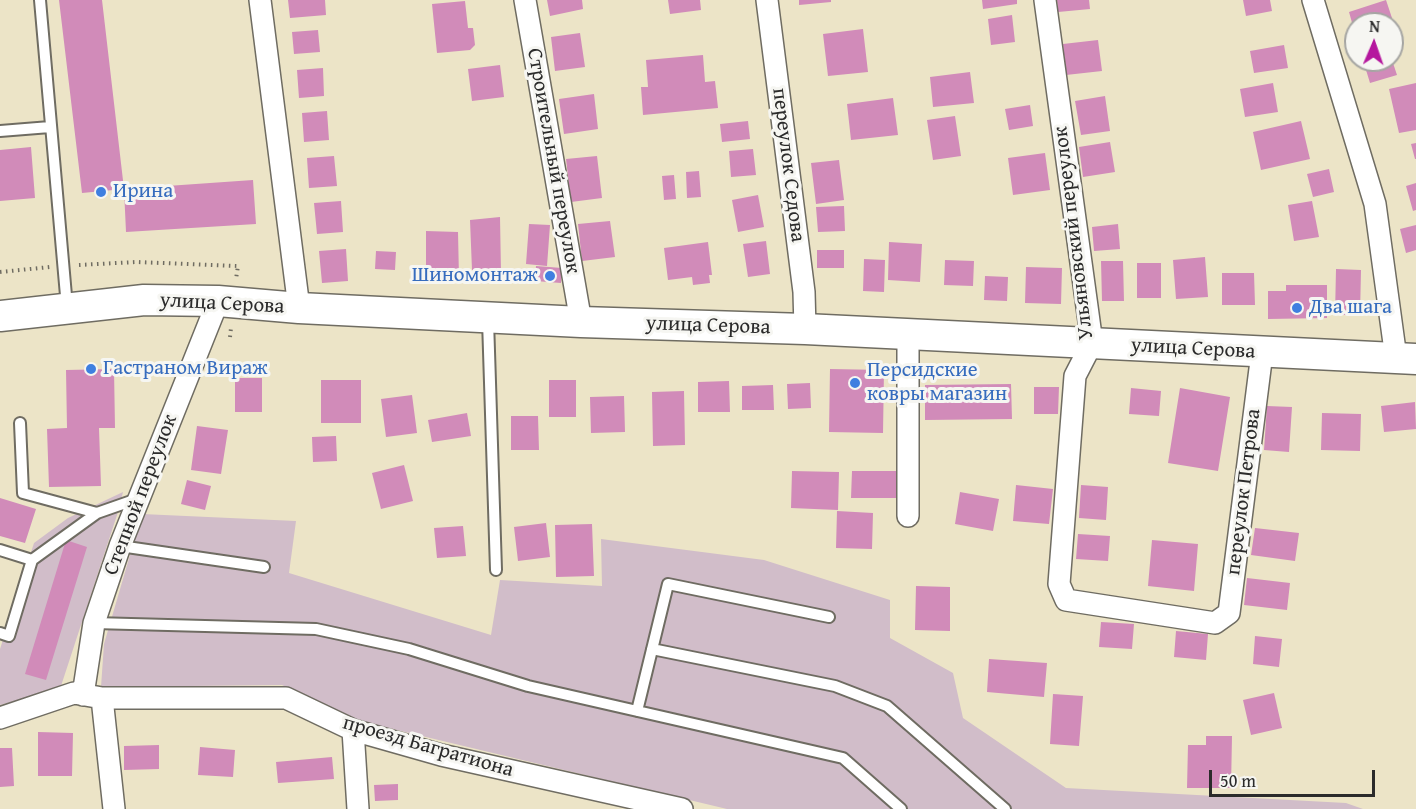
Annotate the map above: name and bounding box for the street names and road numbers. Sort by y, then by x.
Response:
street label: Строительный переулок [521,46,585,276]
street label: переулок Седова [766,86,810,244]
street label: Ульяновский переулок [1048,125,1100,341]
street label: улица Серова [159,288,285,320]
street label: улица Серова [645,311,771,341]
street label: улица Серова [1130,333,1256,365]
street label: переулок Петрова [1221,407,1267,577]
street label: Степной переулок [99,411,183,579]
street label: проезд Багратиона [340,711,516,783]

